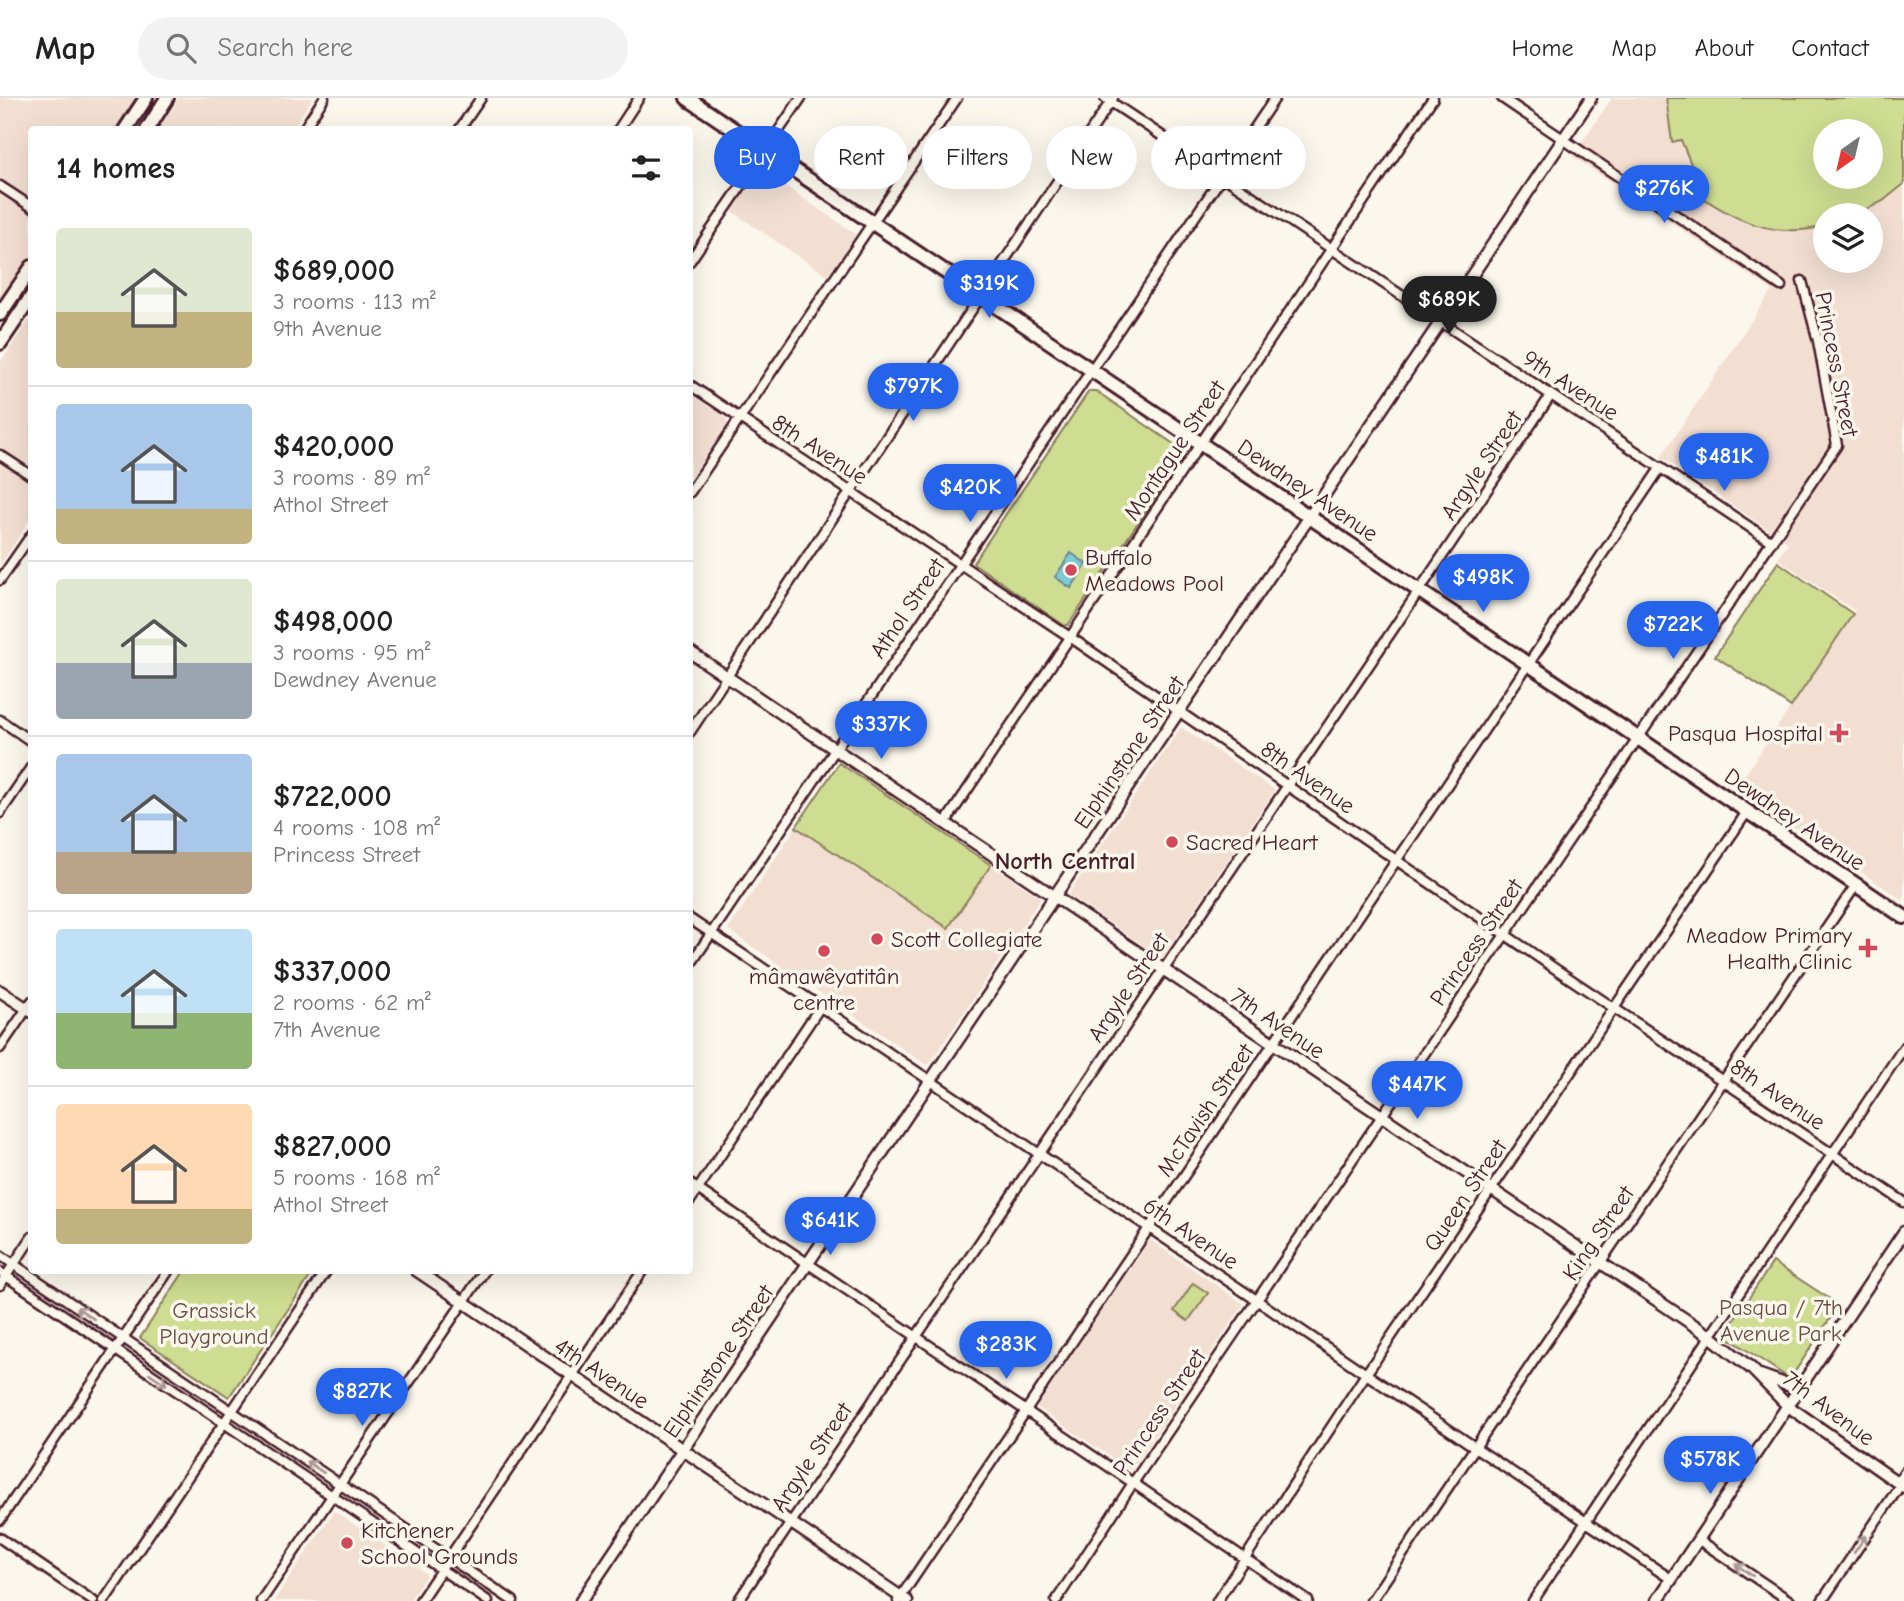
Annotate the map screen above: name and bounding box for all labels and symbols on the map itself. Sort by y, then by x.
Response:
north arrow [1813,119,1883,189]
pin: $276K [1615,166,1713,225]
pin: $319K [940,260,1038,320]
pin: $689K [1400,276,1498,336]
street label: Princess Street [1809,289,1864,440]
street label: 9th Avenue [1518,344,1624,426]
pin: $797K [864,364,962,423]
street label: Montague Street [1118,374,1232,525]
street label: Argyle Street [1435,404,1529,525]
street label: 8th Avenue [767,409,873,490]
street label: Dewdney Avenue [1232,433,1383,547]
pin: $481K [1675,434,1773,493]
pin: $420K [921,464,1019,524]
place label: Buffalo Meadows Pool [1085,544,1224,597]
street label: Athol Street [864,552,951,663]
pin: $498K [1434,554,1532,614]
marker: Buffalo Meadows Pool [1063,562,1079,578]
pin: $722K [1624,602,1722,661]
street label: Elphinstone Street [1068,670,1191,834]
pin: $337K [832,702,930,761]
place label: Pasqua Hospital [1668,720,1823,747]
marker: Pasqua Hospital [1829,723,1849,743]
street label: 8th Avenue [1256,735,1360,820]
street label: Dewdney Avenue [1719,762,1870,876]
place label: Sacred Heart [1186,829,1319,856]
marker: Sacred Heart [1164,834,1180,850]
district label: North Central [995,847,1135,875]
street label: Princess Street [1424,873,1529,1011]
place label: Meadow Primary Health Clinic [1686,922,1853,975]
place label: Scott Collegiate [891,926,1042,953]
street label: Argyle Street [1082,926,1176,1047]
marker: Scott Collegiate [869,931,885,947]
marker: Meadow Primary Health Clinic [1858,938,1878,958]
marker: mâmawêyatitân centre [816,943,832,959]
place label: mâmawêyatitân centre [749,963,899,1016]
street label: 7th Avenue [1226,982,1330,1065]
street label: McTavish Street [1151,1038,1260,1182]
street label: 8th Avenue [1725,1053,1830,1136]
pin: $447K [1368,1062,1466,1121]
street label: Queen Street [1418,1133,1513,1256]
street label: King Street [1557,1180,1641,1286]
street label: 6th Avenue [1138,1192,1243,1275]
pin: $641K [781,1198,879,1257]
street label: Elphinstone Street [657,1279,780,1443]
park label: Pasqua / 7th Avenue Park [1719,1294,1843,1347]
park label: Grassick Playground [159,1297,269,1350]
one-way arrow [76,1305,95,1320]
pin: $283K [957,1322,1055,1381]
street label: 4th Avenue [550,1332,654,1415]
street label: Princess Street [1107,1343,1212,1481]
street label: 7th Avenue [1778,1365,1880,1452]
pin: $827K [313,1368,411,1428]
one-way arrow [148,1372,167,1386]
street label: Argyle Street [765,1396,859,1517]
pin: $578K [1661,1436,1759,1496]
one-way arrow [305,1460,325,1474]
place label: Kitchener School Grounds [361,1517,518,1570]
marker: Kitchener School Grounds [339,1535,355,1551]
one-way arrow [1853,1535,1867,1554]
one-way arrow [1735,1563,1755,1577]

